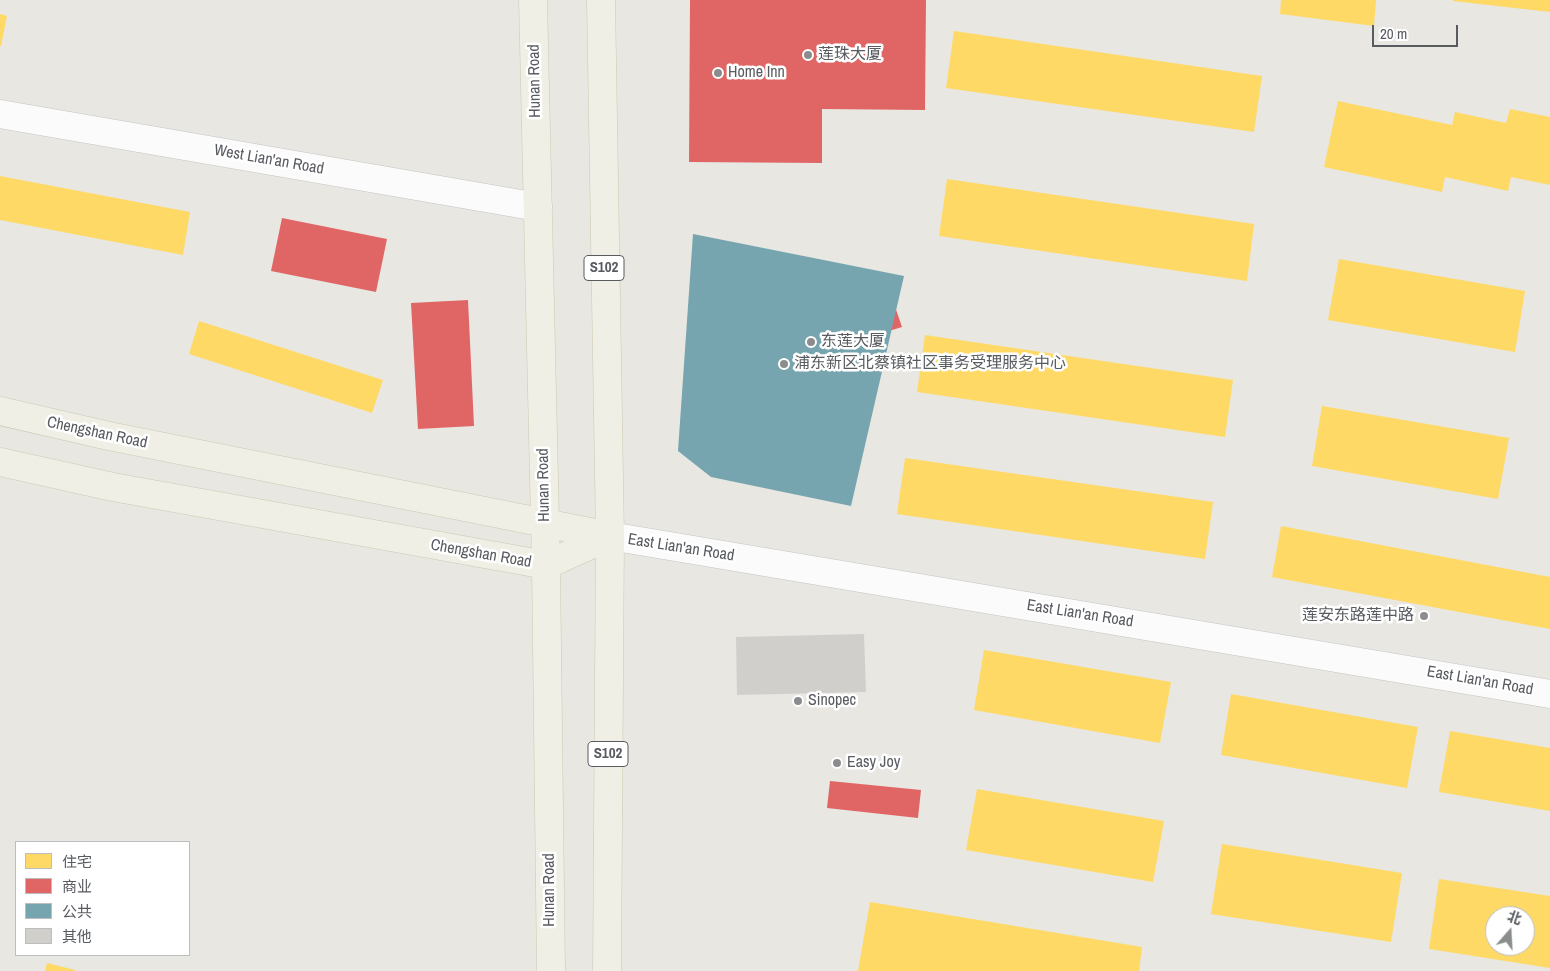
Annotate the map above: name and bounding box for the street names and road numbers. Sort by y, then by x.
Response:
street label: Hunan Road [525,44,545,118]
street label: West Lian'an Road [213,141,325,179]
road number: S102 [584,256,624,280]
street label: Chengshan Road [45,413,149,453]
street label: Hunan Road [534,448,554,522]
street label: East Lian'an Road [626,530,736,566]
street label: Chengshan Road [429,536,533,572]
street label: East Lian'an Road [1025,596,1135,632]
street label: East Lian'an Road [1425,662,1535,700]
road number: S102 [588,742,628,766]
street label: Hunan Road [540,853,560,927]

